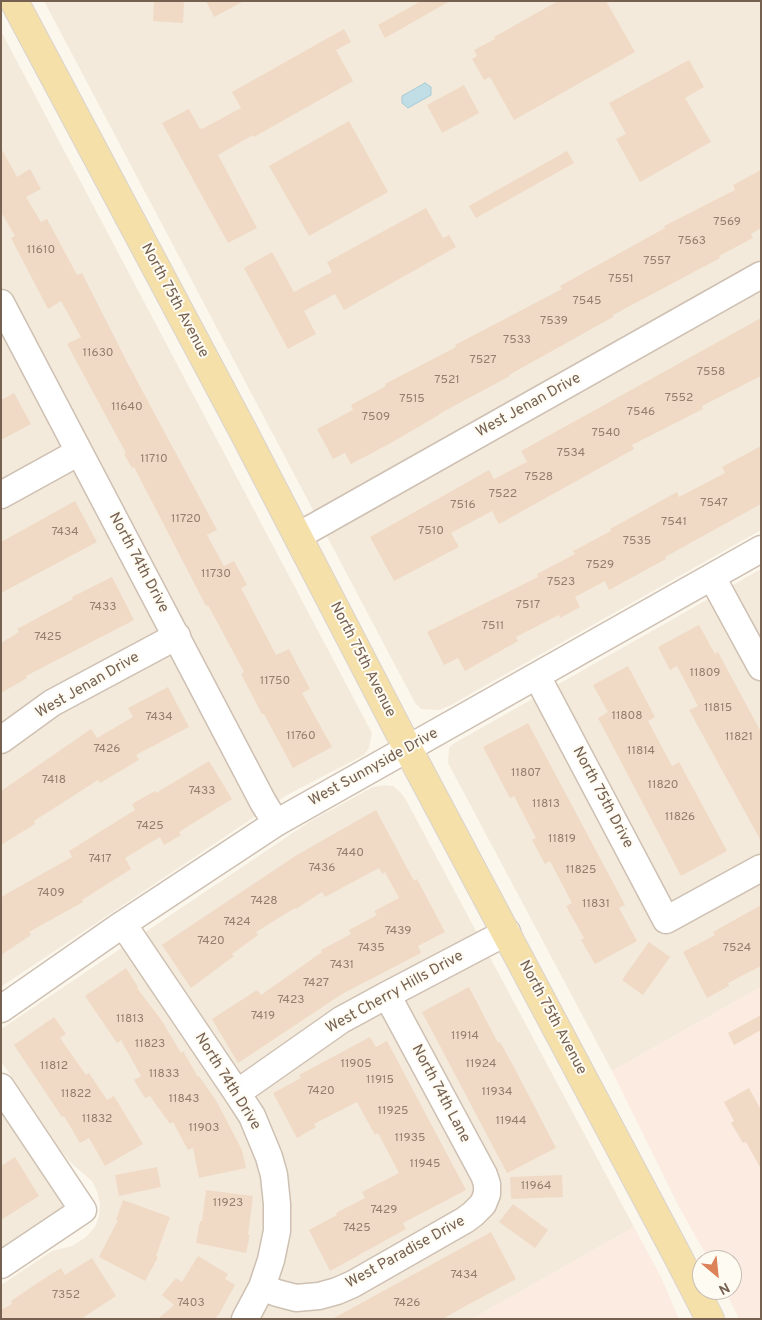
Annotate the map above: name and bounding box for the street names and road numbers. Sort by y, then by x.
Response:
street label: North 75th Avenue [136,241,212,361]
street label: West Jenan Drive [474,370,584,442]
street label: North 74th Drive [104,510,172,616]
street label: North 75th Avenue [325,599,399,721]
street label: West Jenan Drive [33,649,143,723]
street label: West Sunnyside Drive [306,725,442,811]
street label: North 75th Drive [568,744,636,852]
street label: West Cherry Hills Drive [323,948,467,1038]
street label: North 75th Avenue [514,958,590,1078]
street label: North 74th Drive [190,1030,264,1134]
street label: North 74th Lane [407,1042,473,1146]
street label: West Paradise Drive [343,1213,469,1293]

